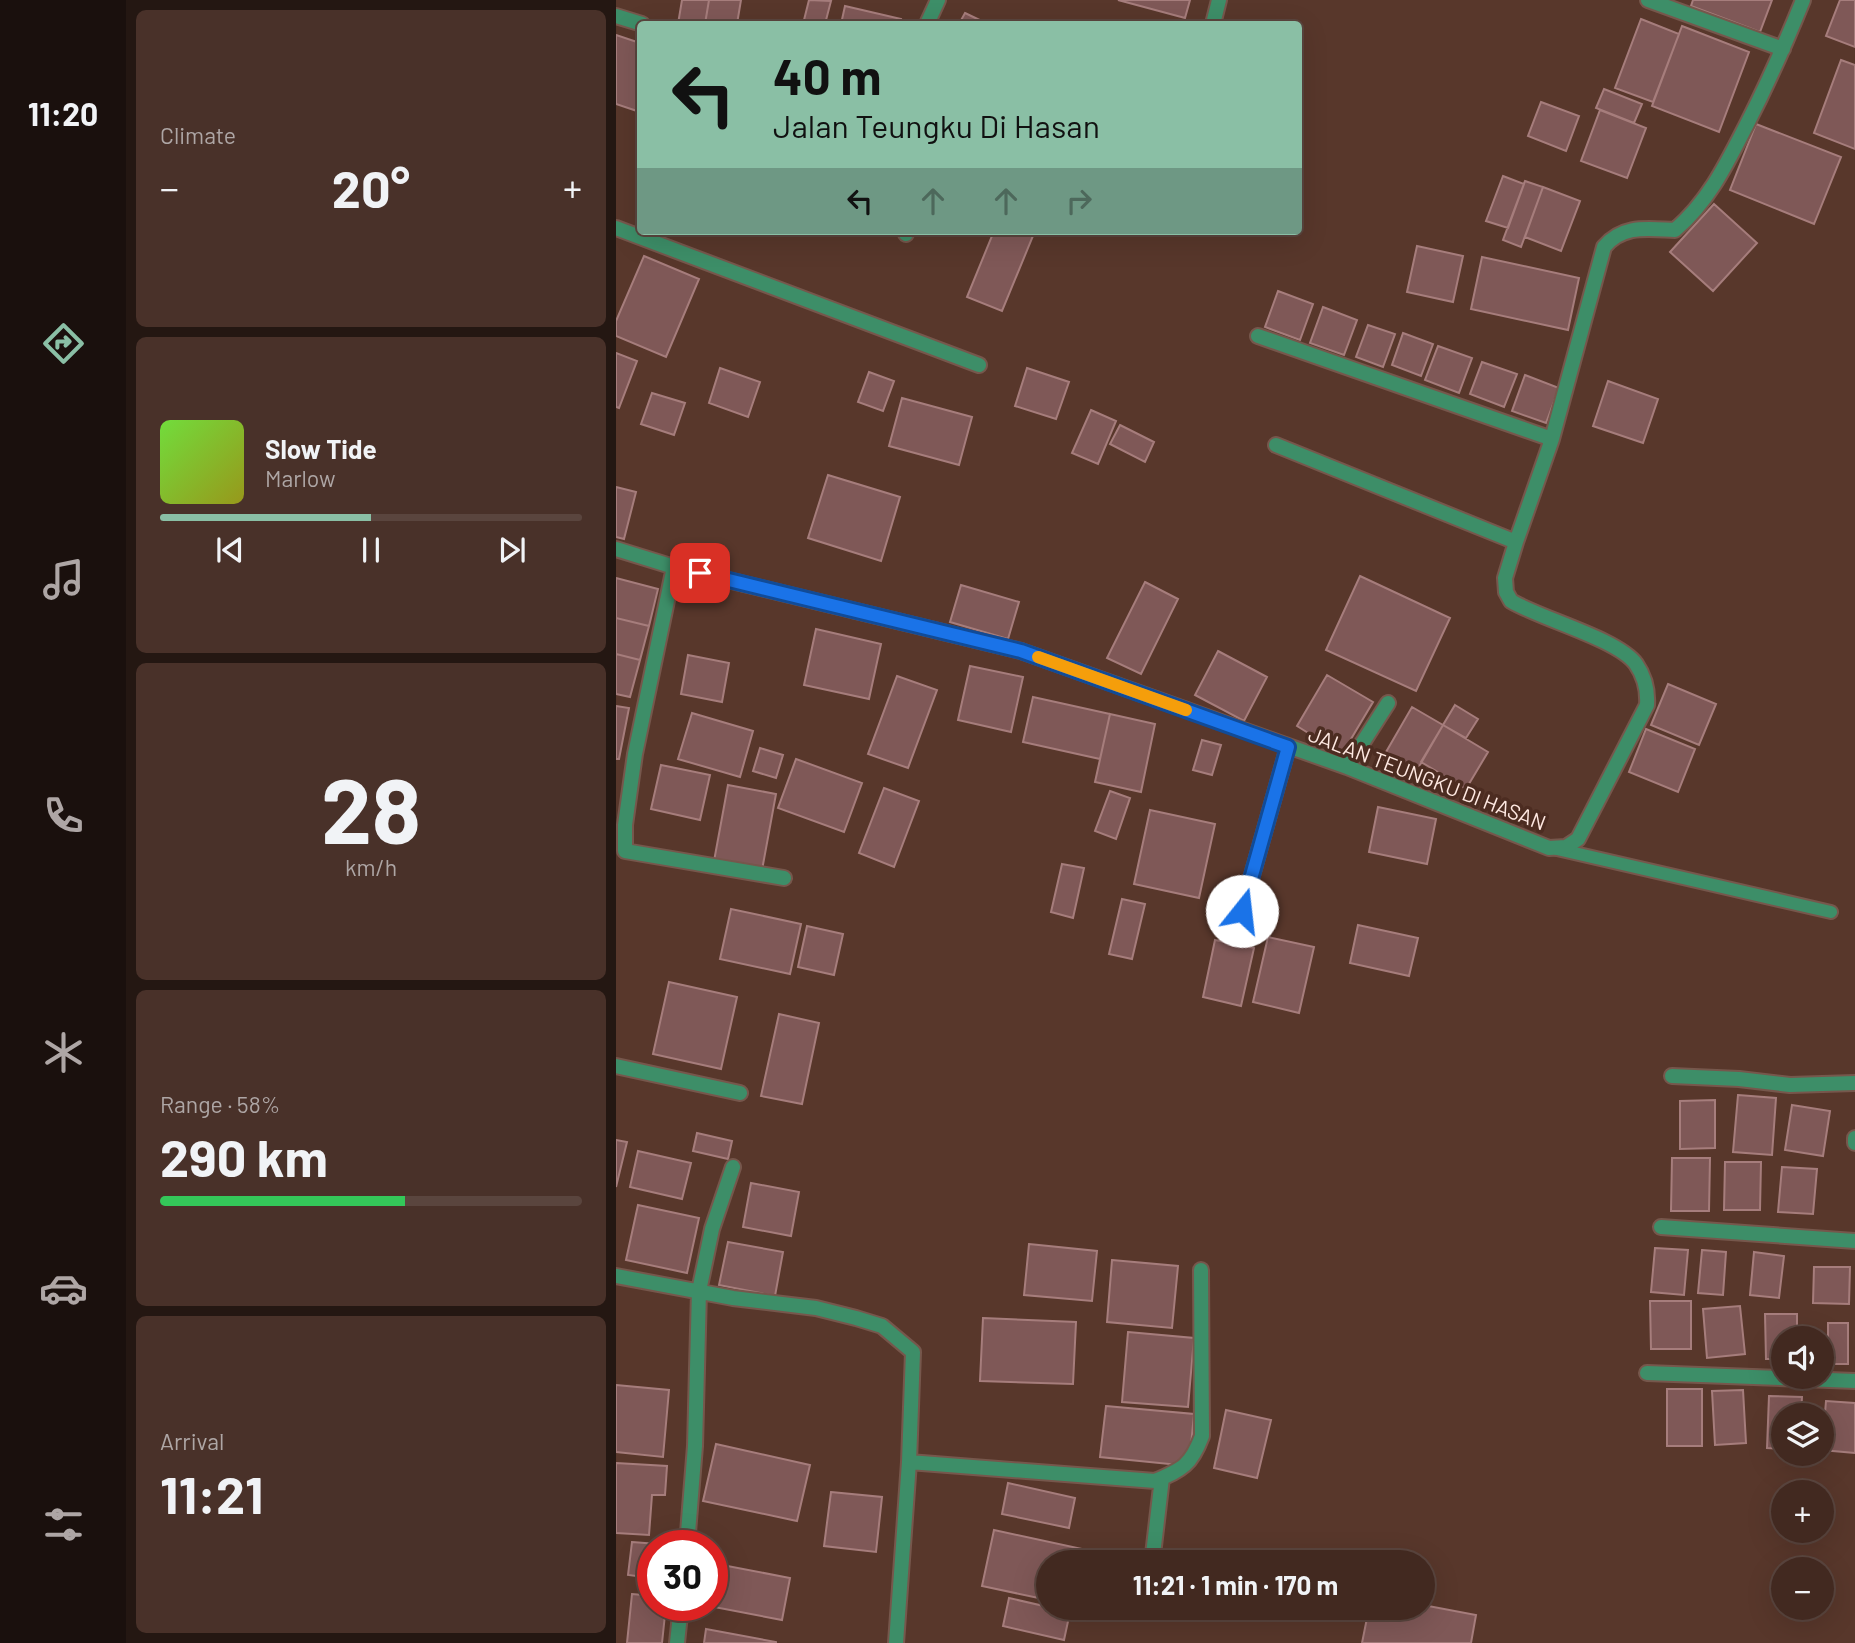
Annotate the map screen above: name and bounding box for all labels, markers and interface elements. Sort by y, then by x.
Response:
text: 40 m [773,46,881,105]
icon: left [658,49,749,140]
text: 11:20 [28,94,98,132]
text: Jalan Teungku Di Hasan [773,106,1100,144]
text: Climate [160,121,236,149]
text: 20° [332,156,410,218]
text: − [160,164,179,210]
text: + [563,164,582,210]
icon: left [841,182,879,220]
icon: ahead [914,182,952,220]
icon: ahead [987,182,1025,220]
icon: right [1060,182,1098,220]
icon: directions [39,319,88,368]
text: Slow Tide [265,433,377,464]
text: Marlow [265,464,336,492]
icon: previous [211,531,249,569]
icon: pause [352,531,390,569]
icon: next [493,531,531,569]
pin [670,543,730,603]
icon: arrive [681,554,719,592]
icon: music [39,555,88,604]
street label: JALAN TEUNGKU DI HASAN [1305,721,1550,834]
text: 28 [321,753,421,862]
icon: phone [39,791,88,840]
text: km/h [345,853,397,881]
position arrow [1205,874,1279,948]
icon: climate [39,1028,88,1077]
text: Range · 58% [160,1090,280,1118]
text: 290 km [160,1125,328,1187]
icon: car [39,1264,88,1313]
map controls [1771,1326,1834,1620]
button: sound [1771,1326,1834,1389]
button: layers [1771,1403,1834,1466]
text: Arrival [160,1427,224,1455]
text: 11:21 [160,1462,263,1524]
button: + [1771,1480,1834,1543]
icon: filters [39,1500,88,1549]
speed limit sign: 30 [637,1530,728,1621]
button: − [1771,1557,1834,1620]
text: 11:21 · 1 min · 170 m [1133,1569,1338,1600]

